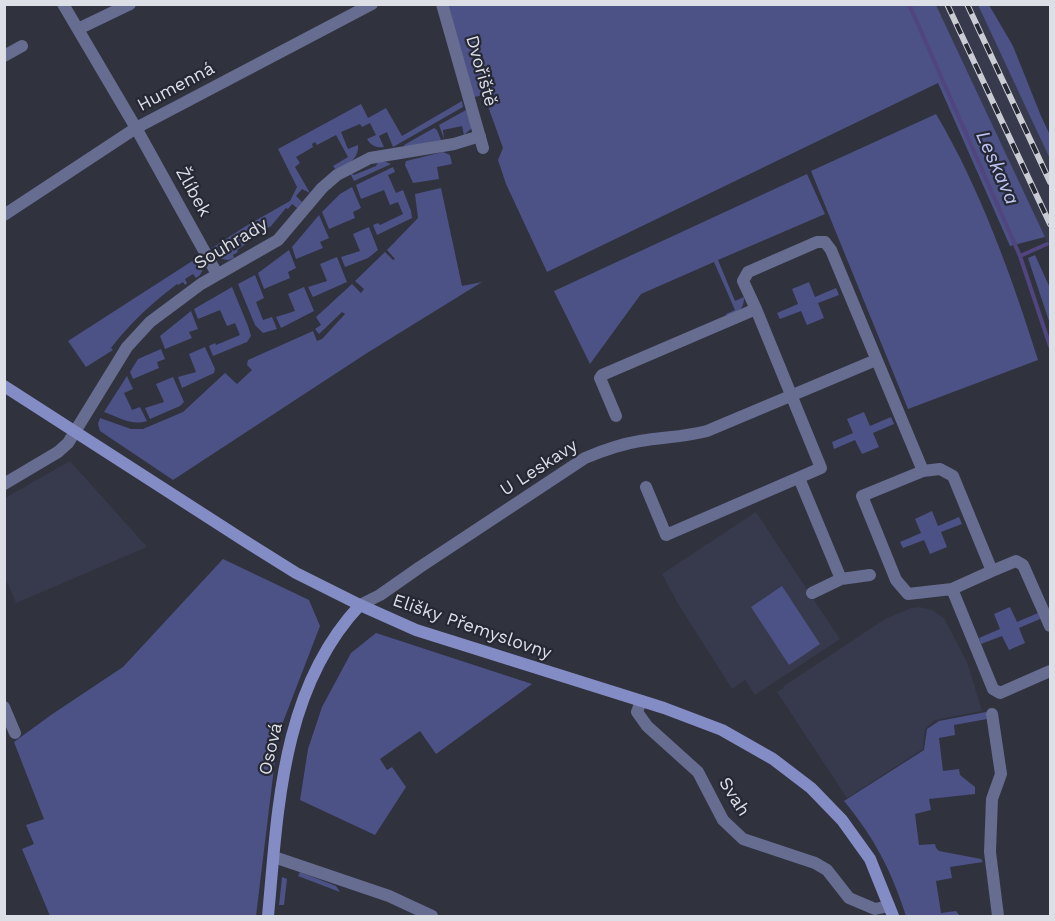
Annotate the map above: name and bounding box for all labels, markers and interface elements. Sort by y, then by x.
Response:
street label: Dvořiště [461,33,501,109]
street label: Humenná [134,58,218,116]
water label: Leskava [970,127,1024,209]
street label: Žlíbek [171,163,215,221]
street label: Souhrady [190,214,272,274]
street label: U Leskavy [496,435,582,501]
street label: Elišky Přemyslovny [390,590,554,664]
street label: Osová [255,721,287,777]
street label: Svah [714,774,754,820]

